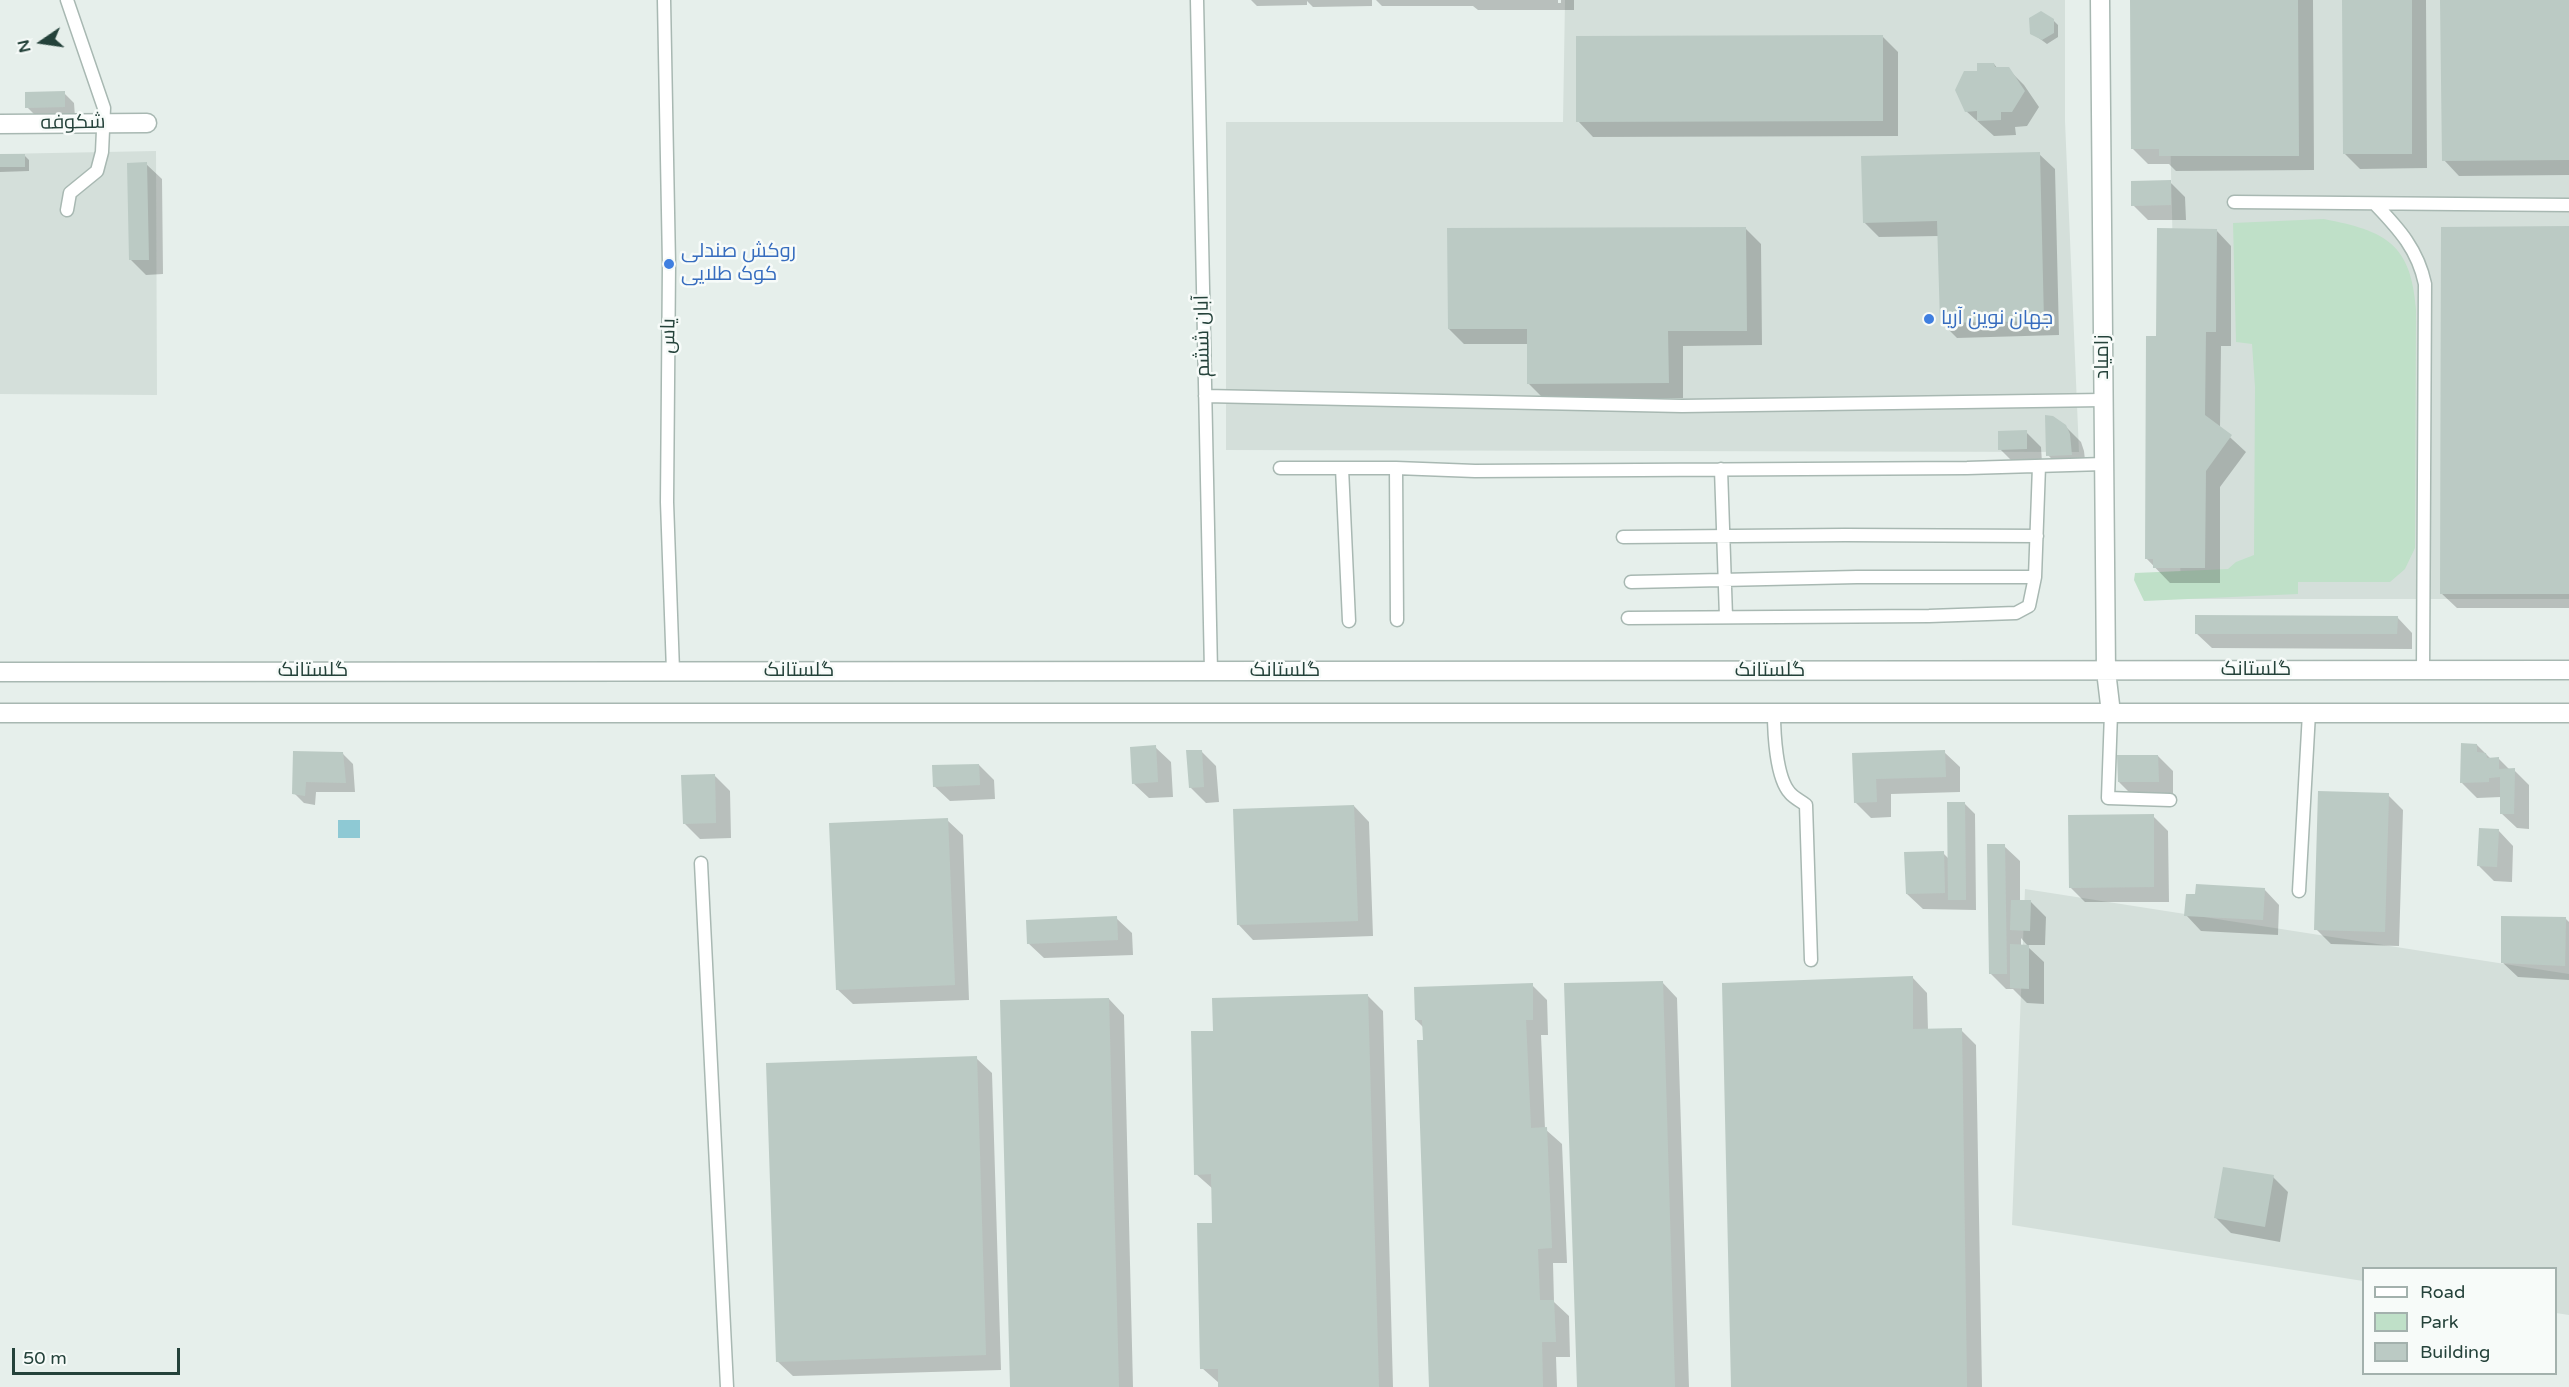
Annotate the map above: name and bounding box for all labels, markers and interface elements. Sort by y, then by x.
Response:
north arrow [12,12,72,72]
text: N [13,38,36,55]
street label: شکوفه [40,110,106,136]
place label: روکش صندلی کوک طلایی [681,240,796,287]
marker: روکش صندلی کوک طلایی [662,257,676,271]
street label: آبان ششم [1190,295,1216,377]
place label: جهان نوین آریا [1941,307,2053,331]
marker: جهان نوین آریا [1922,312,1936,326]
street label: یاس [657,318,681,354]
street label: زامیاد [2091,335,2115,379]
street label: گلستانک [2221,658,2291,682]
street label: گلستانک [278,659,348,683]
street label: گلستانک [764,659,834,683]
street label: گلستانک [1250,659,1320,683]
street label: گلستانک [1735,659,1805,683]
legend [2362,1267,2557,1375]
text: Road [2420,1281,2465,1303]
text: Park [2420,1311,2458,1333]
scale bar [15,1336,183,1374]
text: Building [2420,1341,2490,1363]
text: 50 m [23,1347,67,1369]

